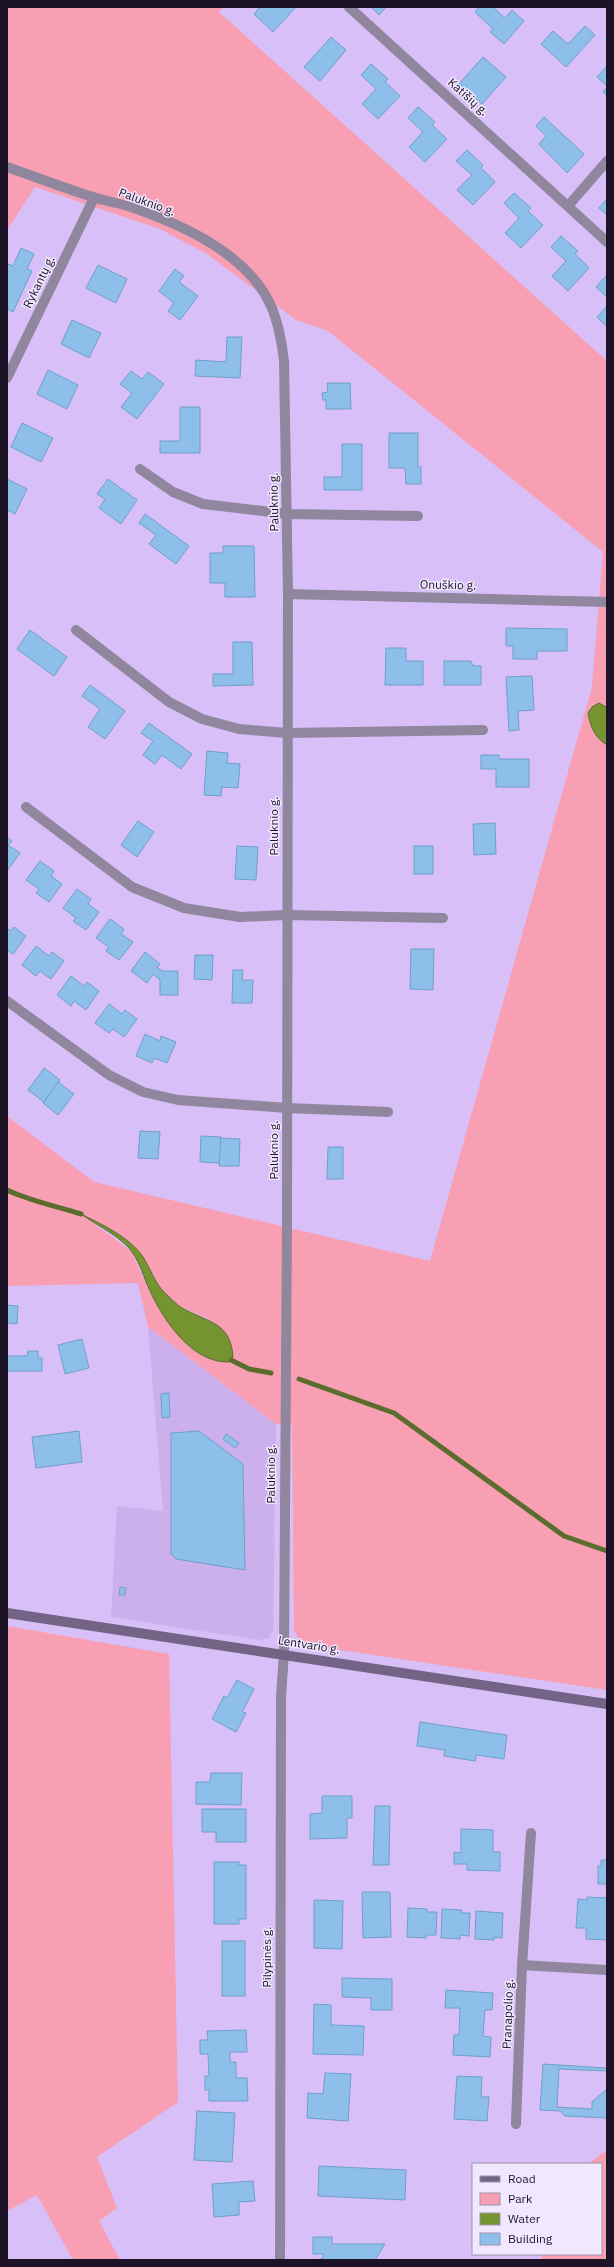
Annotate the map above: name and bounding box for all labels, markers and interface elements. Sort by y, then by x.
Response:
street label: Katišių g. [445,75,492,119]
street label: Paluknio g. [117,184,178,219]
street label: Rykantų g. [19,253,58,311]
street label: Paluknio g. [265,472,282,532]
street label: Onuškio g. [420,577,476,592]
street label: Paluknio g. [266,796,281,856]
street label: Paluknio g. [266,1120,281,1180]
street label: Paluknio g. [263,1444,278,1504]
street label: Lentvario g. [277,1632,341,1657]
street label: Pilypinės g. [259,1926,274,1988]
street label: Pranapolio g. [499,1979,516,2049]
legend [472,2163,602,2255]
text: Road [508,2171,536,2186]
text: Park [508,2191,533,2206]
text: Water [508,2211,541,2226]
text: Building [508,2231,553,2246]

